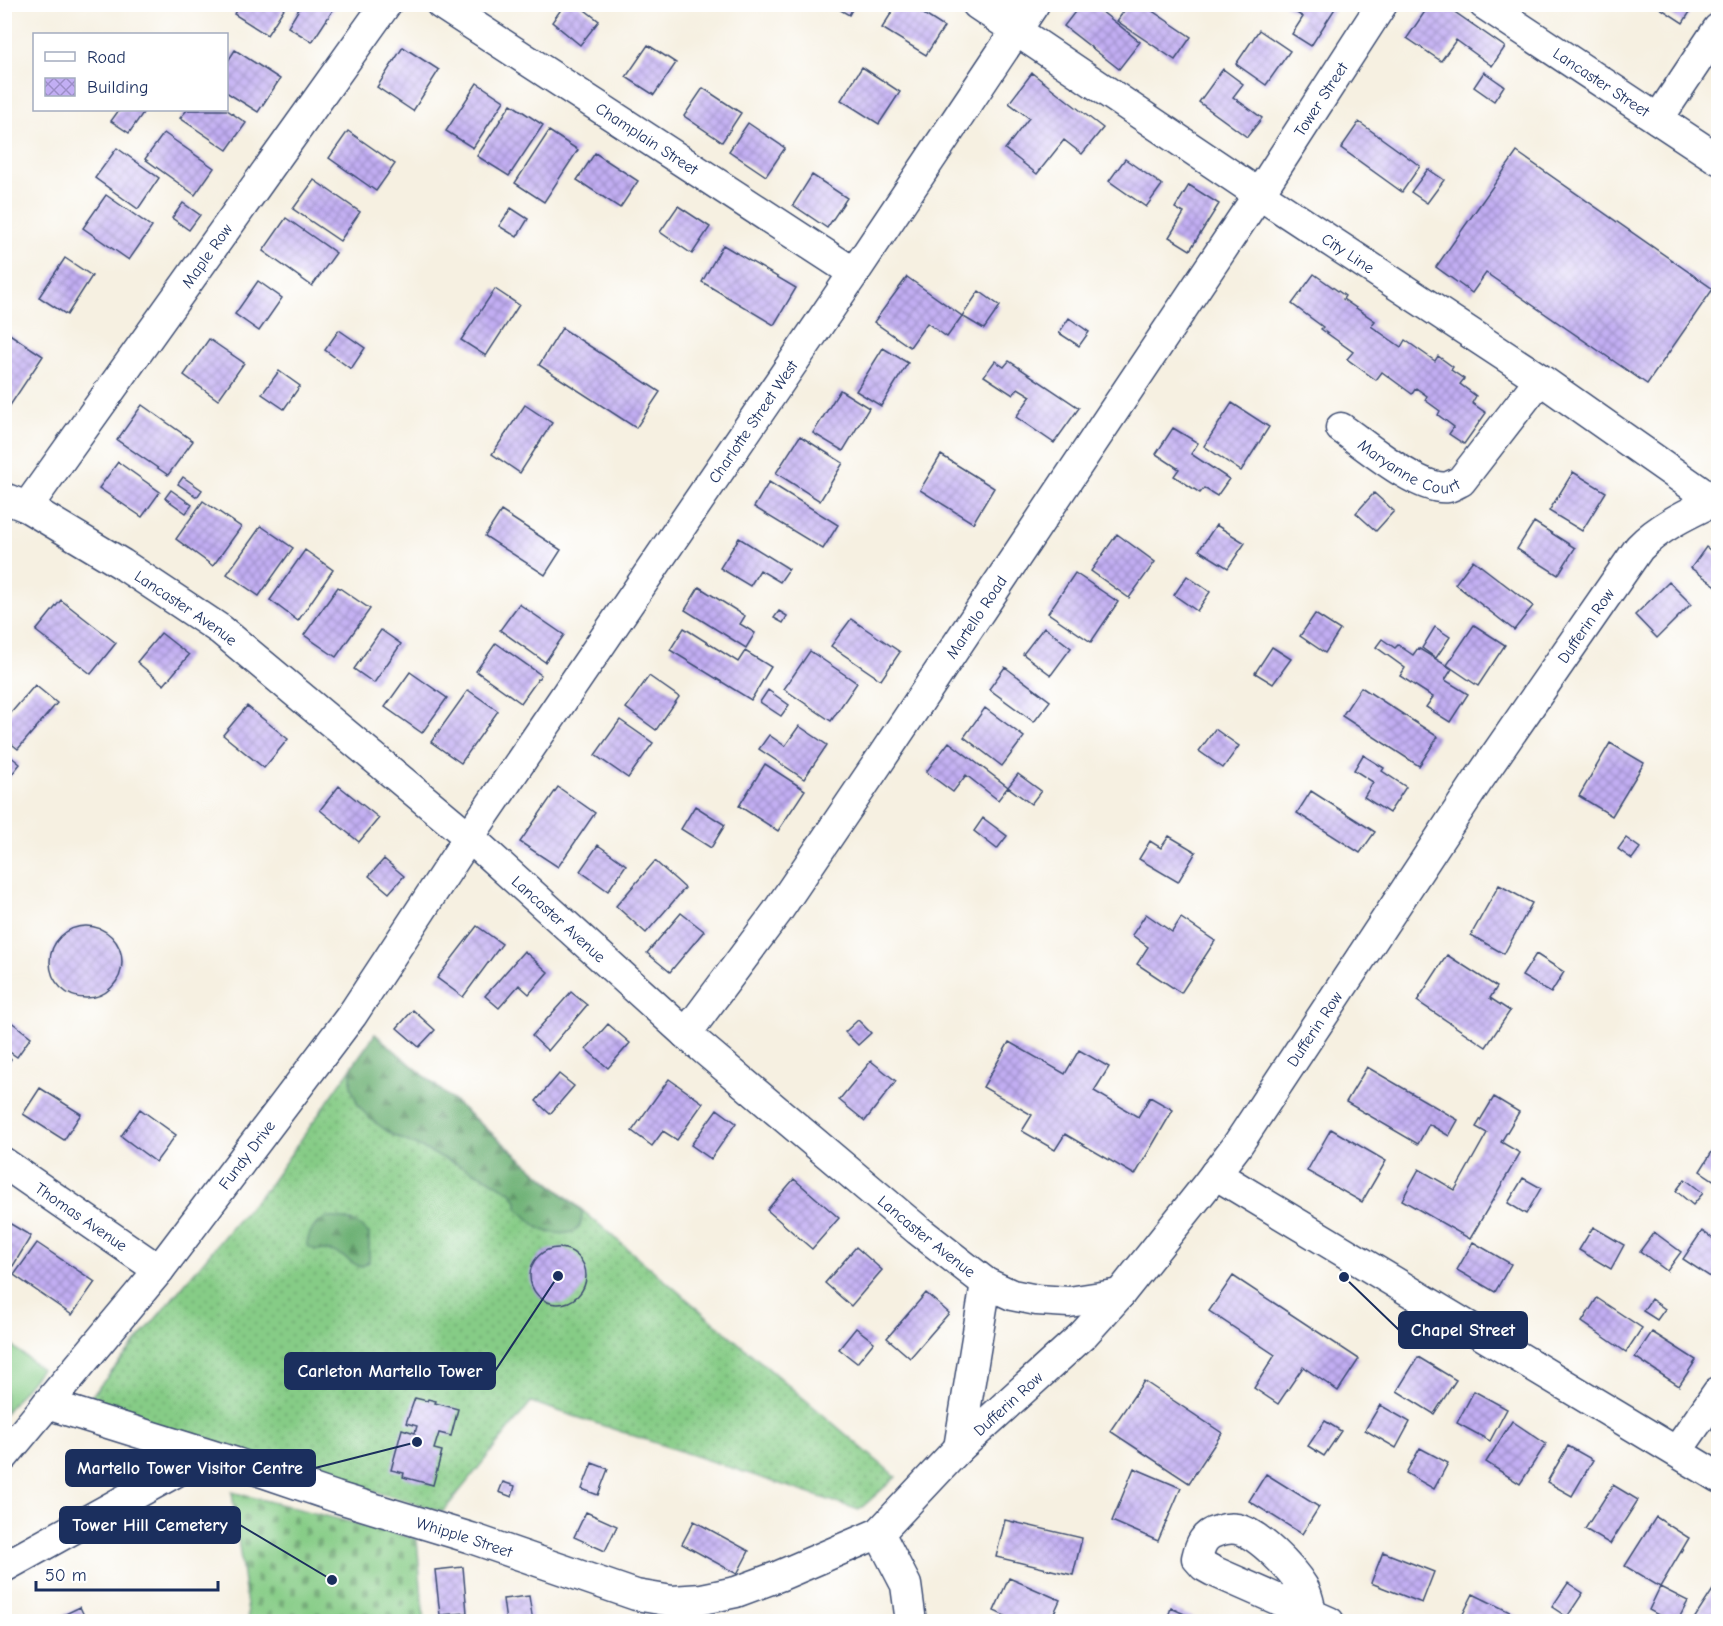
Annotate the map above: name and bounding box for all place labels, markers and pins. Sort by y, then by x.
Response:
callout: Chapel Street [1399,1312,1527,1348]
callout: Carleton Martello Tower [285,1353,495,1389]
callout: Martello Tower Visitor Centre [66,1450,315,1486]
callout: Tower Hill Cemetery [60,1507,240,1543]

